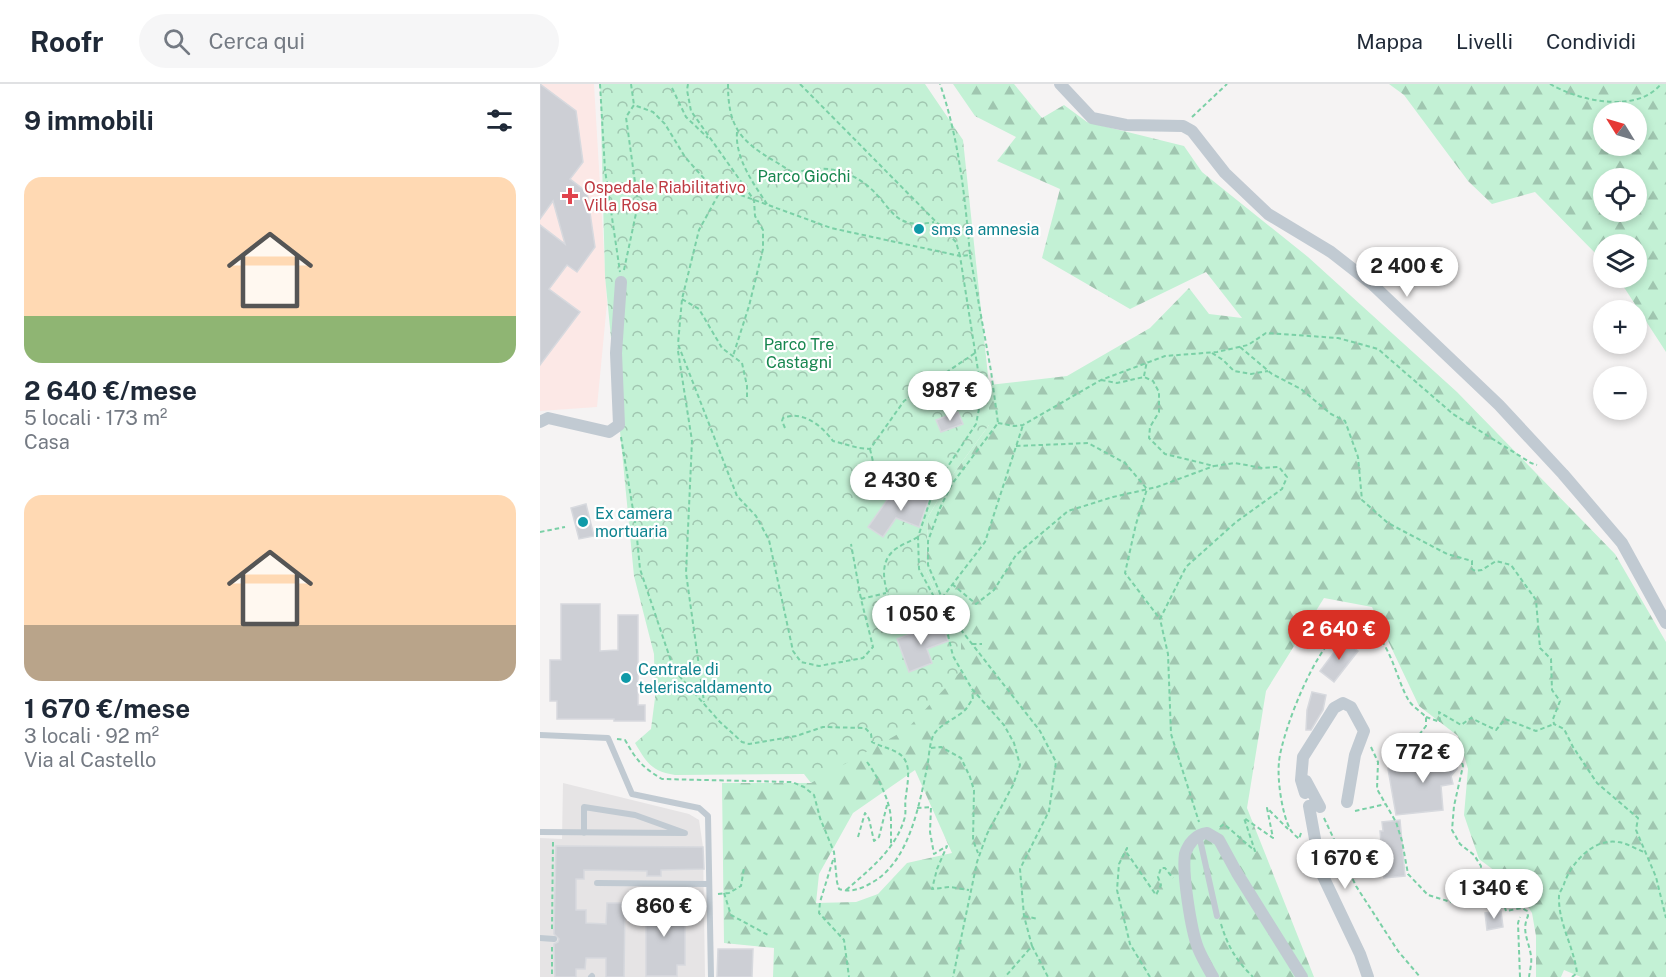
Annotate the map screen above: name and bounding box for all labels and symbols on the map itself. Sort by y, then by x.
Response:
north arrow [1593,102,1647,156]
park label: Parco Giochi [758,167,851,186]
place label: Ospedale Riabilitativo Villa Rosa [584,178,746,215]
marker: Ospedale Riabilitativo Villa Rosa [561,187,579,205]
place label: sms a amnesia [931,220,1039,239]
marker: sms a amnesia [912,222,926,236]
pin: 2 400 € [1352,247,1462,298]
park label: Parco Tre Castagni [764,335,834,372]
pin: 987 € [908,371,992,422]
pin: 2 430 € [846,461,956,512]
place label: Ex camera mortuaria [595,504,673,541]
marker: Ex camera mortuaria [576,515,590,529]
pin: 1 050 € [866,595,976,646]
pin: 2 640 € [1284,610,1394,661]
place label: Centrale di teleriscaldamento [638,660,772,697]
marker: Centrale di teleriscaldamento [619,671,633,685]
pin: 772 € [1381,733,1465,784]
pin: 1 670 € [1290,839,1400,890]
pin: 1 340 € [1439,869,1549,920]
pin: 860 € [622,887,706,938]

